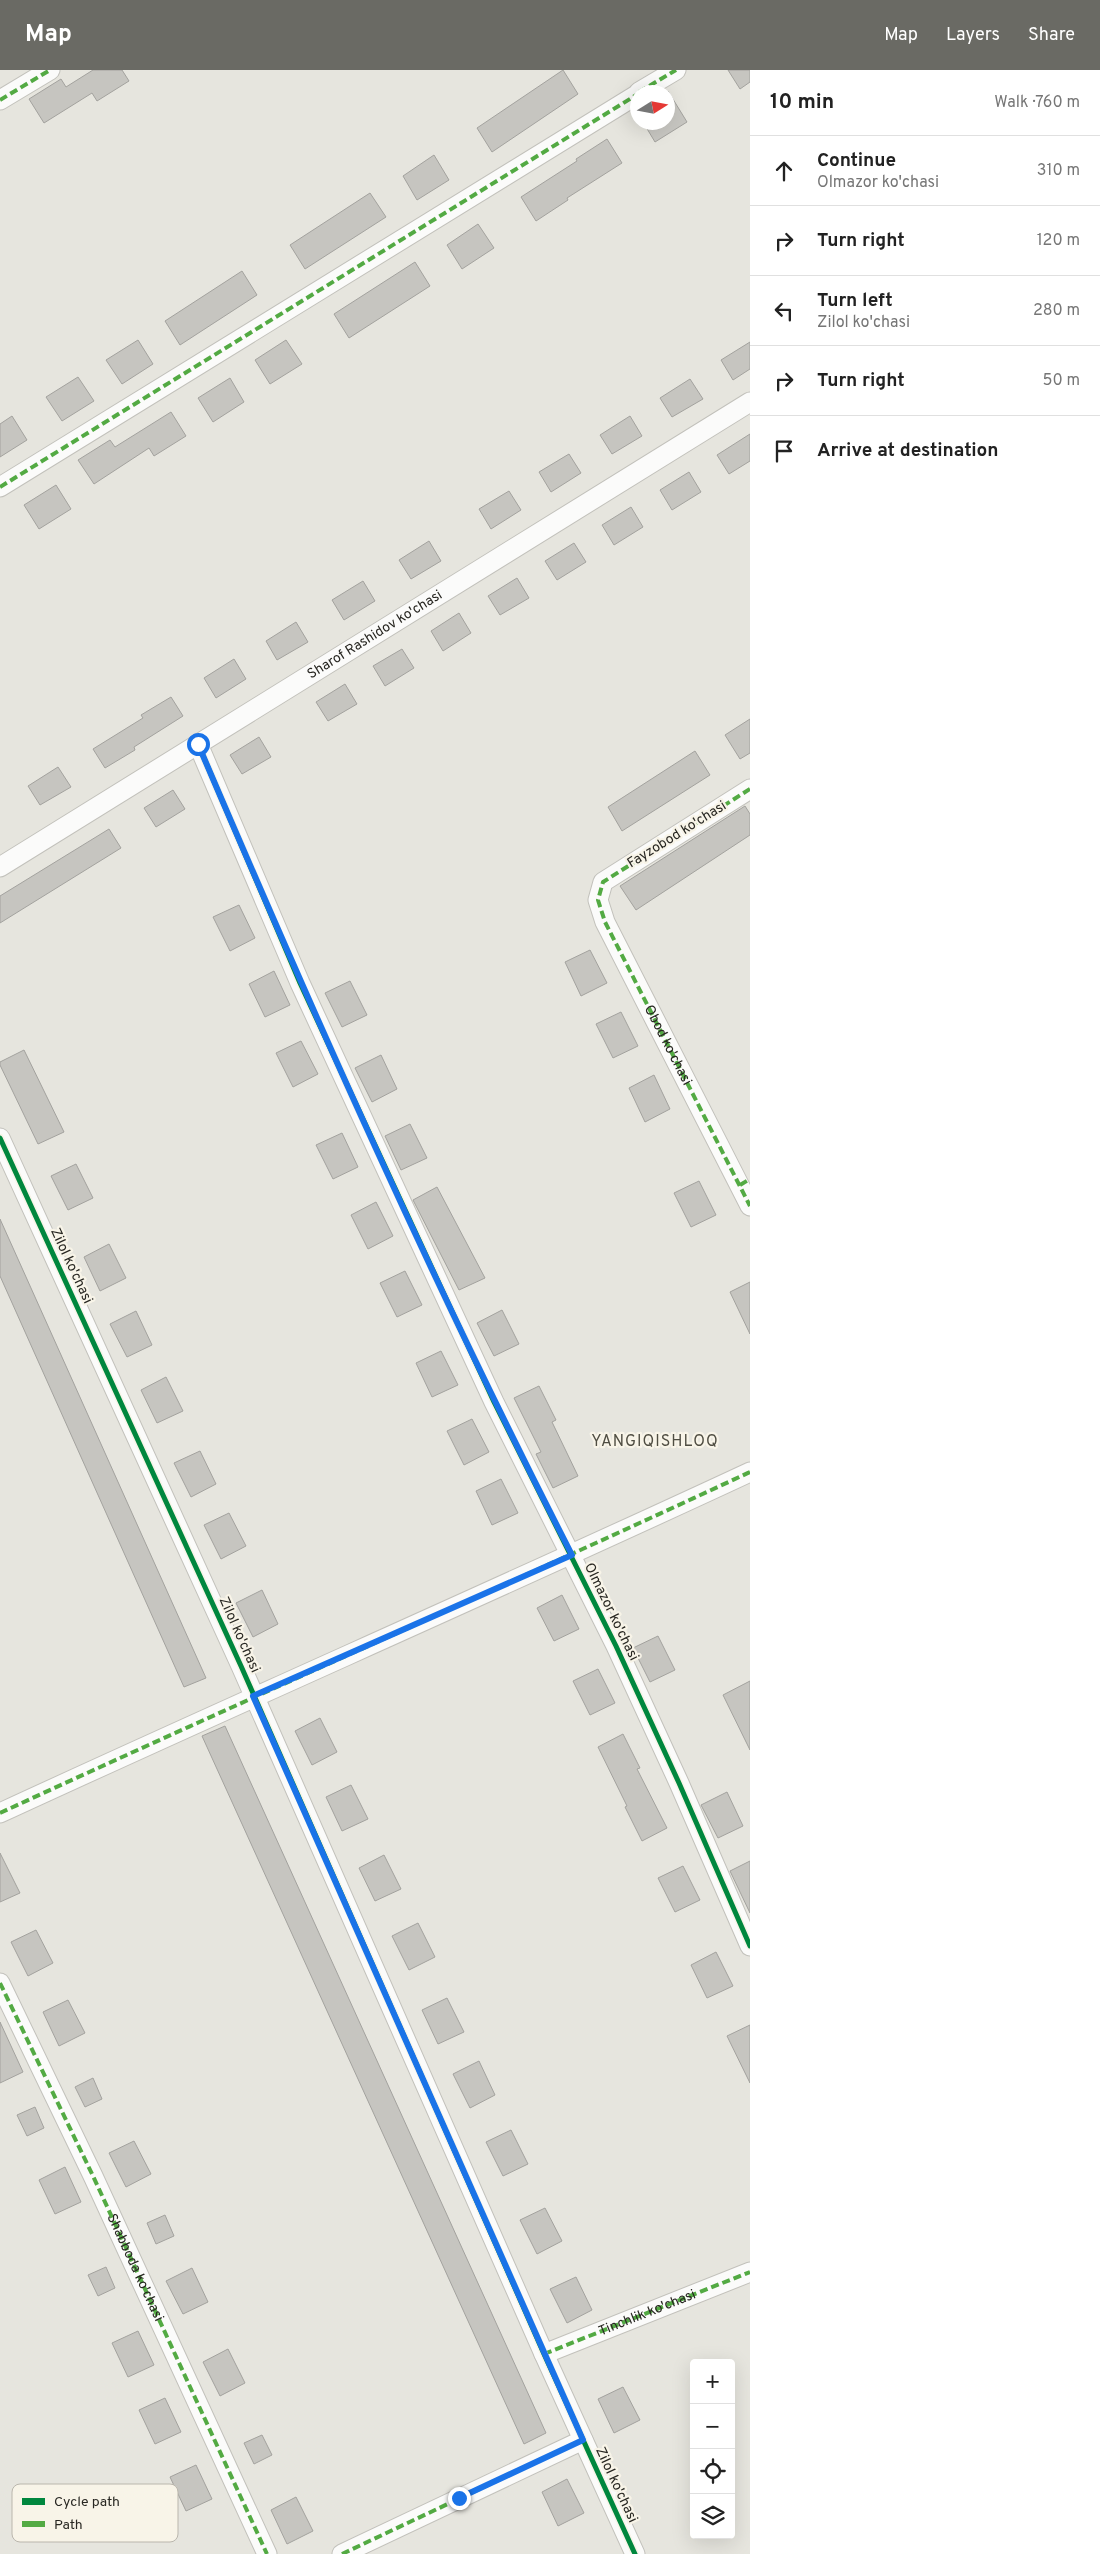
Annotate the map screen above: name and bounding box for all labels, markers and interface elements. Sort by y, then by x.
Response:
text: Map [25,20,72,50]
text: Map [884,24,918,47]
text: Layers [946,24,1000,47]
text: Share [1028,24,1075,47]
north arrow [630,85,675,130]
text: 10 min [770,89,834,116]
text: Walk · 760 m [994,93,1080,113]
text: Continue [817,149,896,173]
icon: ahead [770,157,798,185]
text: 310 m [1037,161,1080,181]
text: Olmazor ko'chasi [817,173,939,193]
icon: right [770,227,798,255]
text: Turn right [817,229,905,253]
text: 120 m [1037,231,1080,251]
text: Turn left [817,289,893,313]
icon: left [770,297,798,325]
text: 280 m [1033,301,1080,321]
text: Zilol ko'chasi [817,313,910,333]
icon: right [770,367,798,395]
text: Turn right [817,369,905,393]
text: 50 m [1043,371,1080,391]
icon: arrive [770,437,798,465]
text: Arrive at destination [817,439,998,463]
street label: Sharof Rashidov ko'chasi [304,586,445,683]
route start [187,733,210,756]
street label: Fayzobod ko'chasi [624,798,730,872]
street label: Obod ko'chasi [640,1002,695,1088]
street label: Zilol ko'chasi [46,1226,96,1306]
district label: YANGIQISHLOQ [591,1432,719,1452]
street label: Olmazor ko'chasi [580,1560,642,1664]
street label: Zilol ko'chasi [215,1594,263,1676]
street label: Shabboda ko'chasi [103,2211,167,2324]
street label: Tinchlik ko'chasi [596,2286,698,2340]
map controls [690,2359,735,2539]
button: + [690,2359,735,2404]
button: − [690,2404,735,2449]
street label: Zilol ko'chasi [591,2445,641,2525]
button: locate [690,2449,735,2494]
legend [12,2484,178,2542]
route end [448,2487,471,2510]
text: Cycle path [54,2494,120,2511]
button: layers [690,2494,735,2539]
text: Path [54,2517,83,2534]

